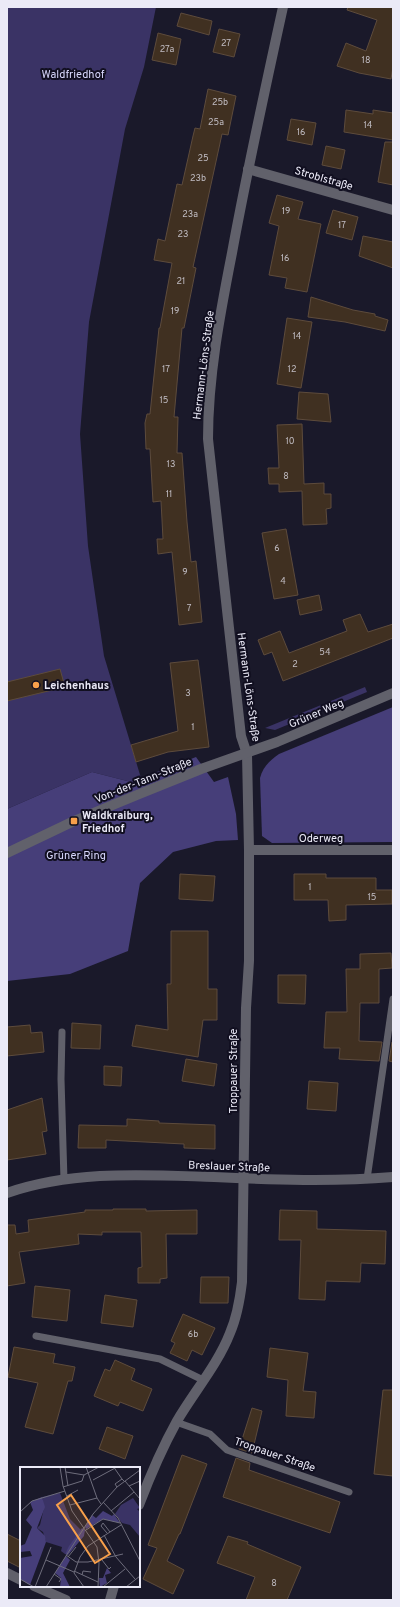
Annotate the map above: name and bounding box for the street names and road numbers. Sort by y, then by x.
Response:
street label: Stroblstraße [293,164,355,194]
street label: Hermann-Löns-Straße [190,310,218,421]
street label: Hermann-Löns-Straße [233,632,263,743]
street label: Grüner Weg [287,696,346,732]
street label: Von-der-Tann-Straße [93,755,194,807]
street label: Oderweg [299,832,343,846]
street label: Troppauer Straße [227,1028,241,1113]
street label: Breslauer Straße [188,1159,270,1175]
street label: Troppauer Straße [232,1435,317,1475]

